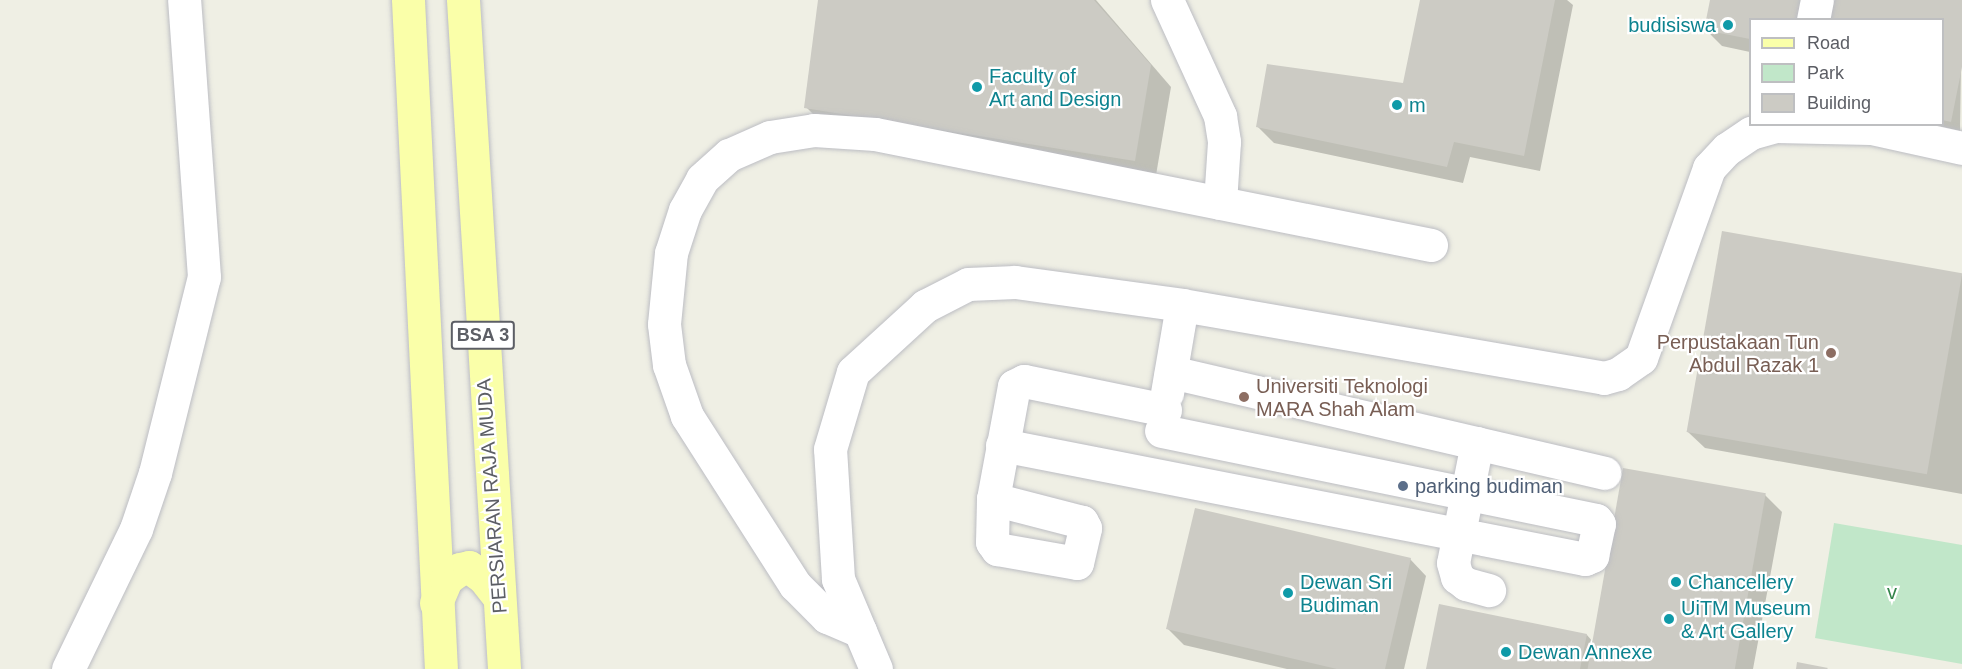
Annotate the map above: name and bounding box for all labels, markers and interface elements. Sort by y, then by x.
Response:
place label: budisiswa [1628,13,1716,37]
marker: budisiswa [1721,18,1735,32]
legend [1749,18,1944,126]
text: Road [1807,33,1850,53]
text: Park [1807,63,1844,83]
place label: Faculty of Art and Design [989,64,1121,111]
marker: Faculty of Art and Design [970,80,984,94]
place label: m [1409,93,1426,117]
text: Building [1807,93,1871,113]
marker: m [1390,98,1404,112]
road number: BSA 3 [450,320,516,350]
place label: Perpustakaan Tun Abdul Razak 1 [1656,330,1819,377]
marker: Perpustakaan Tun Abdul Razak 1 [1824,346,1838,360]
place label: Universiti Teknologi MARA Shah Alam [1256,374,1428,421]
street label: PERSIARAN RAJA MUDA [472,377,512,615]
marker: Universiti Teknologi MARA Shah Alam [1237,390,1251,404]
place label: parking budiman [1415,474,1563,498]
marker: parking budiman [1396,479,1410,493]
place label: Dewan Sri Budiman [1300,570,1392,617]
place label: Chancellery [1688,570,1794,594]
marker: Chancellery [1669,575,1683,589]
park label: v [1887,580,1897,604]
marker: Dewan Sri Budiman [1281,586,1295,600]
place label: UiTM Museum & Art Gallery [1681,596,1811,643]
marker: UiTM Museum & Art Gallery [1662,612,1676,626]
place label: Dewan Annexe [1518,640,1654,664]
marker: Dewan Annexe [1499,645,1513,659]

